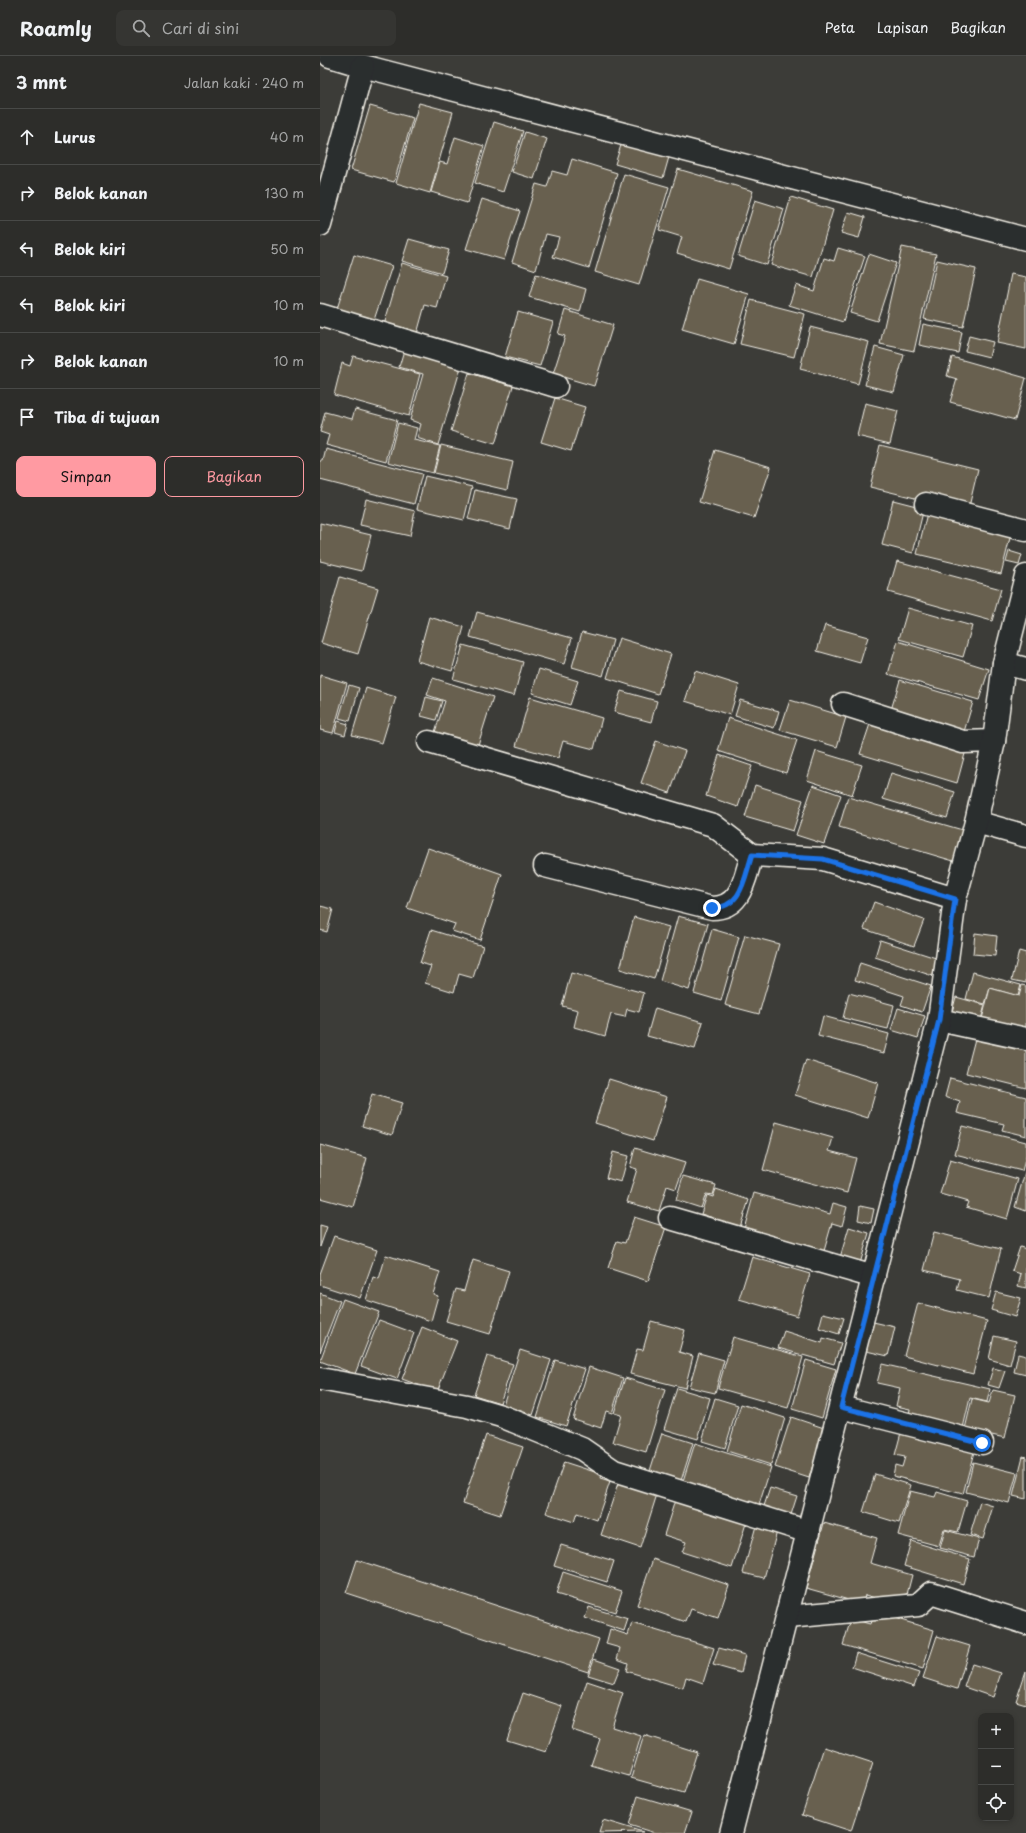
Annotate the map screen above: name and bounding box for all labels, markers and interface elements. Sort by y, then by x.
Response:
search box [116,10,396,46]
text: Roamly [20,14,92,42]
text: Cari di sini [162,16,239,39]
icon: search [130,17,152,39]
text: Peta [825,17,855,38]
text: Lapisan [877,17,928,38]
text: Bagikan [950,17,1006,38]
text: 3 mnt [16,69,67,95]
text: Jalan kaki · 240 m [184,73,304,92]
text: Lurus [54,125,95,148]
icon: ahead [16,126,38,148]
text: 40 m [270,127,304,146]
text: Belok kanan [54,181,148,204]
icon: right [16,182,38,204]
text: 130 m [265,183,304,202]
text: Belok kiri [54,237,125,260]
icon: left [16,238,38,260]
text: 50 m [270,239,304,258]
text: Belok kiri [54,293,125,316]
icon: left [16,294,38,316]
text: 10 m [274,295,304,314]
text: Belok kanan [54,349,148,372]
icon: right [16,350,38,372]
text: 10 m [274,351,304,370]
text: Tiba di tujuan [54,405,160,428]
icon: arrive [16,406,38,428]
button: Simpan [16,456,156,497]
button: Bagikan [164,456,304,497]
route end [703,899,721,917]
route start [973,1434,991,1452]
map controls [978,1713,1014,1821]
button: + [978,1713,1014,1749]
button: − [978,1749,1014,1785]
button: locate [978,1785,1014,1821]

